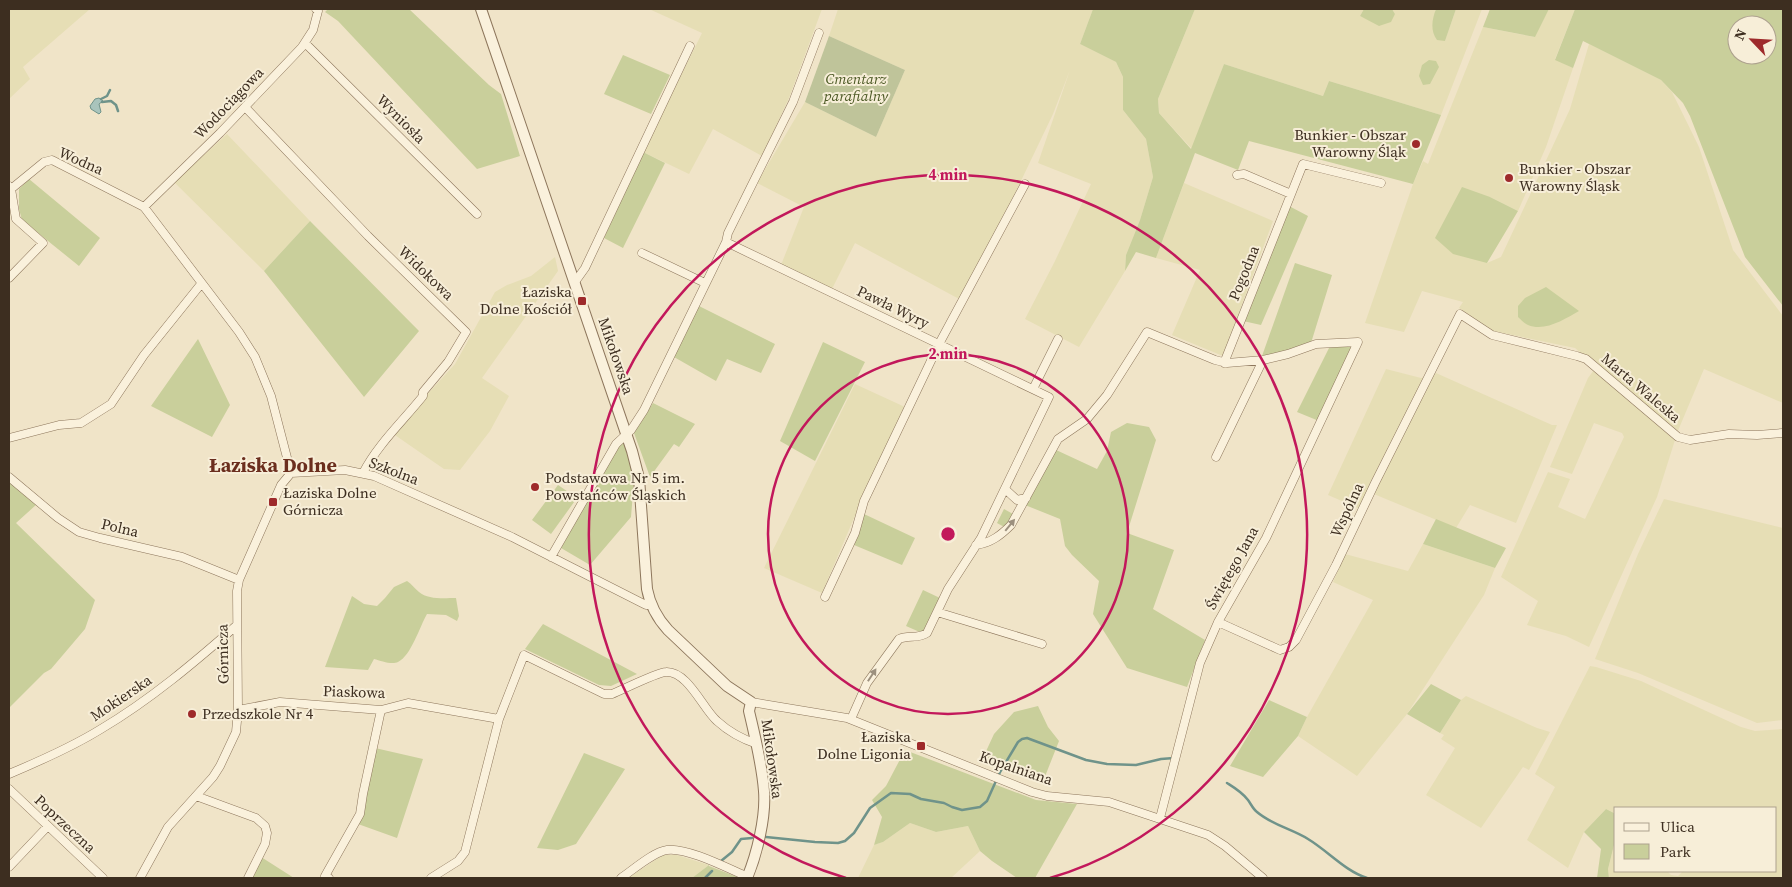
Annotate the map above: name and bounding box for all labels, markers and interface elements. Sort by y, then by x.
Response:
north arrow [1727,15,1777,65]
text: N [1729,26,1751,43]
street label: Wodociągowa [189,62,269,143]
park label: Cmentarz parafialny [822,68,889,106]
street label: Wyniosła [372,89,431,148]
place label: Bunkier - Obszar Warowny Śląk [1294,124,1407,162]
marker: Bunkier - Obszar Warowny Śląk [1410,138,1422,150]
street label: Wodna [56,141,107,180]
place label: Bunkier - Obszar Warowny Śląsk [1519,158,1631,196]
text: 4 min [929,164,967,185]
marker: Bunkier - Obszar Warowny Śląsk [1503,172,1515,184]
street label: Widokowa [394,241,459,305]
street label: Pogodna [1223,242,1264,304]
street label: Pawła Wyry [854,280,933,333]
place label: Łaziska Dolne Kościół [480,281,573,319]
marker: Łaziska Dolne Kościół [576,295,588,307]
street label: Mikołowska [593,314,640,398]
text: 2 min [929,343,967,364]
street label: Marta Waleska [1597,348,1686,427]
district label: Łaziska Dolne [209,451,337,479]
street label: Szkolna [366,451,422,490]
place label: Podstawowa Nr 5 im. Powstańców Śląskich [545,467,686,505]
street label: Wspólna [1325,479,1368,540]
marker: Podstawowa Nr 5 im. Powstańców Śląskich [529,481,541,493]
place label: Łaziska Dolne Górnicza [283,482,377,520]
marker: Łaziska Dolne Górnicza [267,496,279,508]
street label: Polna [99,513,141,542]
one-way arrow [1005,519,1016,532]
street label: Świętego Jana [1200,522,1263,613]
centre of rings [939,525,957,543]
street label: Górnicza [211,623,234,684]
street label: Mokierska [86,669,156,726]
one-way arrow [868,669,877,682]
street label: Piaskowa [322,680,386,703]
place label: Przedszkole Nr 4 [202,703,314,724]
marker: Przedszkole Nr 4 [186,708,198,720]
street label: Mikołowska [757,718,789,800]
place label: Łaziska Dolne Ligonia [817,726,911,764]
marker: Łaziska Dolne Ligonia [915,740,927,752]
street label: Kopalniana [977,745,1056,790]
street label: Poprzeczna [30,790,101,858]
legend [1614,807,1777,872]
text: Ulica [1660,816,1695,837]
text: Park [1660,841,1692,862]

